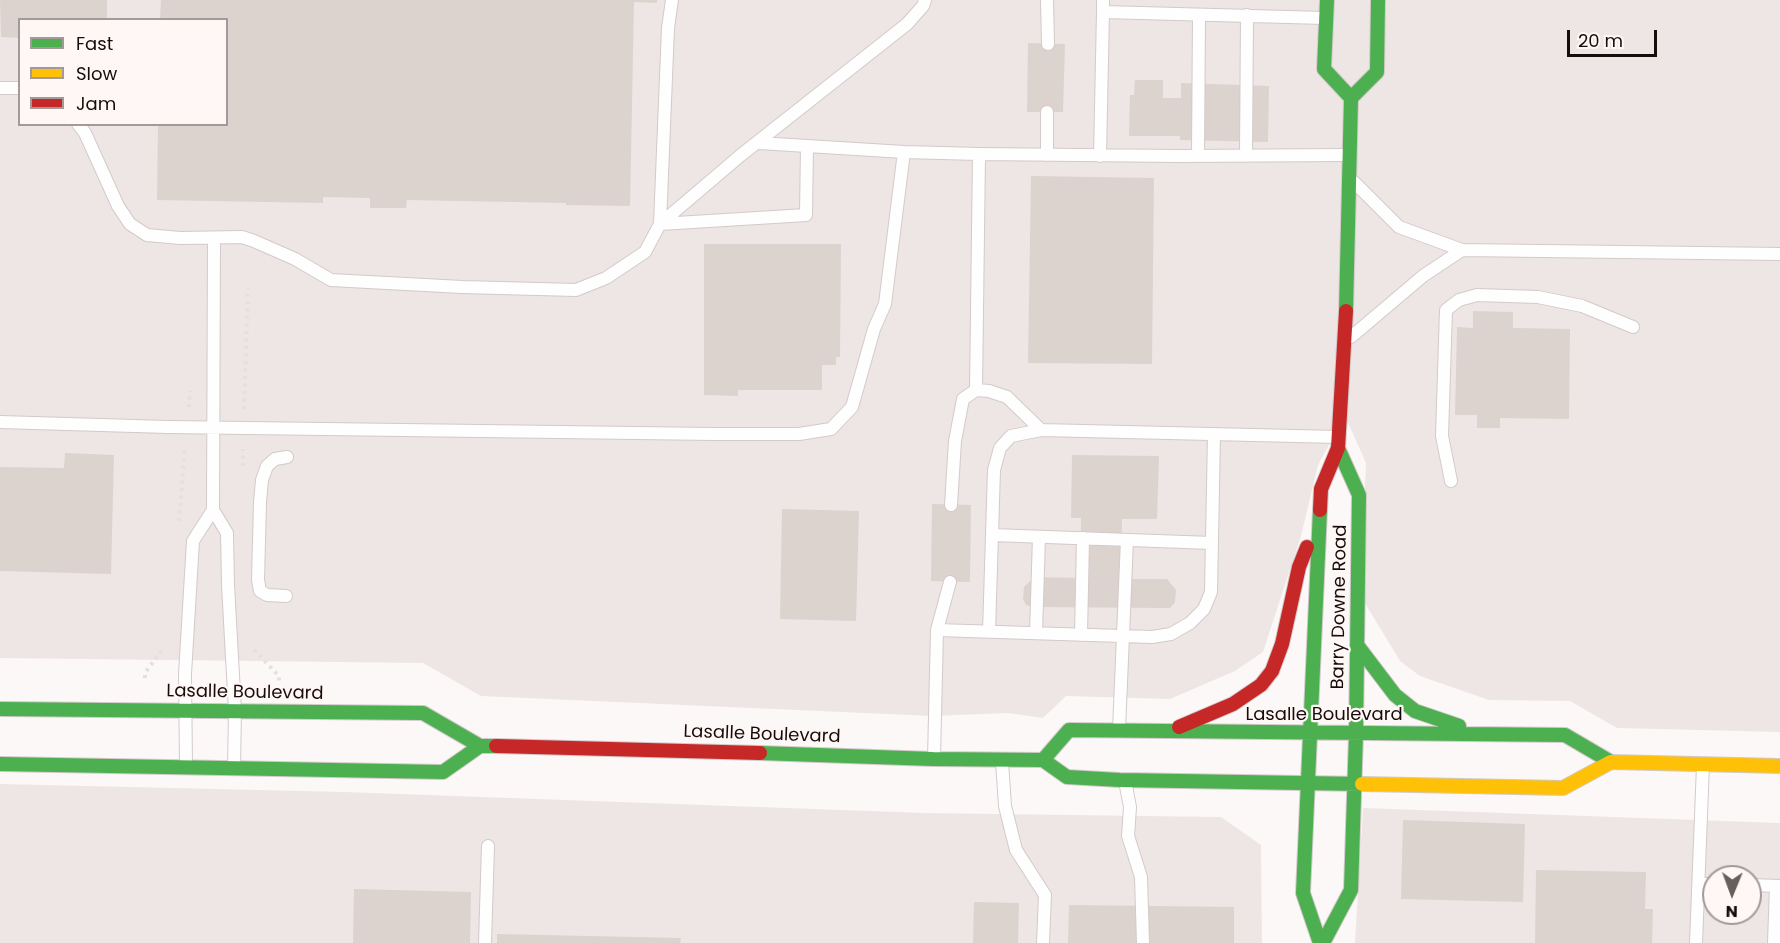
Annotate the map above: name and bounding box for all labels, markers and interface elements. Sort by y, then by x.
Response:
legend [18,18,228,126]
scale bar [1570,18,1660,56]
text: 20 m [1578,28,1623,53]
text: Fast [76,31,113,56]
text: Slow [76,61,117,86]
text: Jam [76,91,116,116]
street label: Barry Downe Road [1328,524,1352,690]
street label: Lasalle Boulevard [166,681,324,705]
street label: Lasalle Boulevard [1245,704,1403,726]
street label: Lasalle Boulevard [683,721,841,749]
north arrow [1702,865,1762,925]
text: N [1725,900,1738,923]

